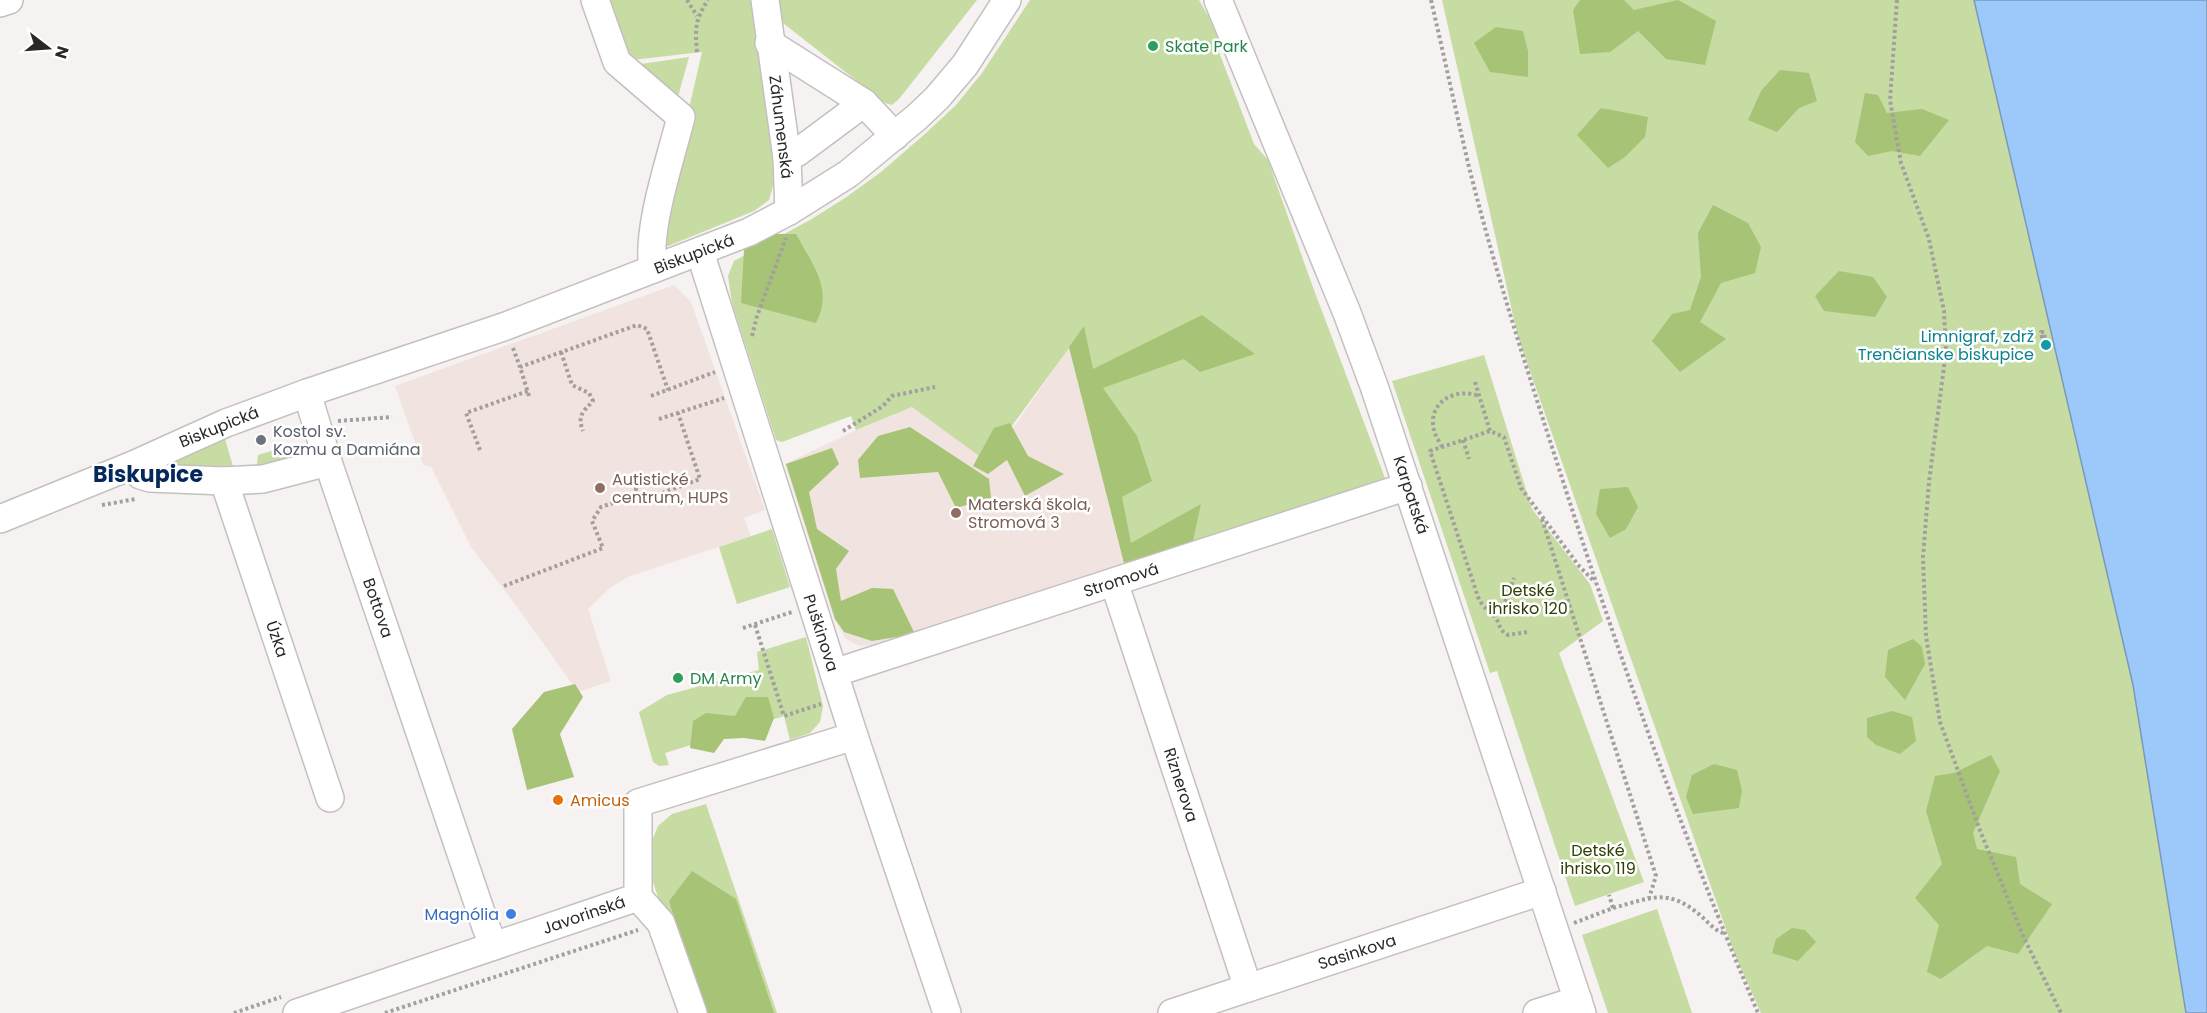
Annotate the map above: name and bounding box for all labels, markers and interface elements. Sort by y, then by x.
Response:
north arrow [18,18,78,78]
place label: Skate Park [1165,35,1249,58]
marker: Skate Park [1146,39,1160,53]
text: N [49,43,75,61]
street label: Záhumenská [763,74,799,180]
street label: Biskupická [651,228,737,280]
place label: Limnigraf, zdrž Trenčianske biskupice [1858,325,2034,366]
marker: Limnigraf, zdrž Trenčianske biskupice [2039,338,2053,352]
street label: Biskupická [176,401,262,453]
place label: Kostol sv. Kozmu a Damiána [273,420,421,461]
marker: Kostol sv. Kozmu a Damiána [254,433,268,447]
street label: Karpatská [1388,453,1434,537]
district label: Biskupice [93,459,203,490]
place label: Autistické centrum, HUPS [612,468,728,509]
marker: Autistické centrum, HUPS [593,481,607,495]
place label: Materská škola, Stromová 3 [968,493,1091,534]
marker: Materská škola, Stromová 3 [949,506,963,520]
street label: Stromová [1080,557,1162,603]
street label: Bottova [357,575,399,641]
park label: Detské ihrisko 120 [1488,579,1568,620]
street label: Puškinova [798,591,844,675]
street label: Úzka [260,618,294,660]
place label: DM Army [690,667,762,690]
marker: DM Army [671,671,685,685]
street label: Riznerova [1158,745,1204,825]
place label: Amicus [570,789,630,812]
marker: Amicus [551,793,565,807]
park label: Detské ihrisko 119 [1560,839,1636,880]
street label: Javorinská [540,890,628,940]
place label: Magnólia [424,903,499,926]
marker: Magnólia [504,907,518,921]
street label: Sasinkova [1315,929,1399,975]

